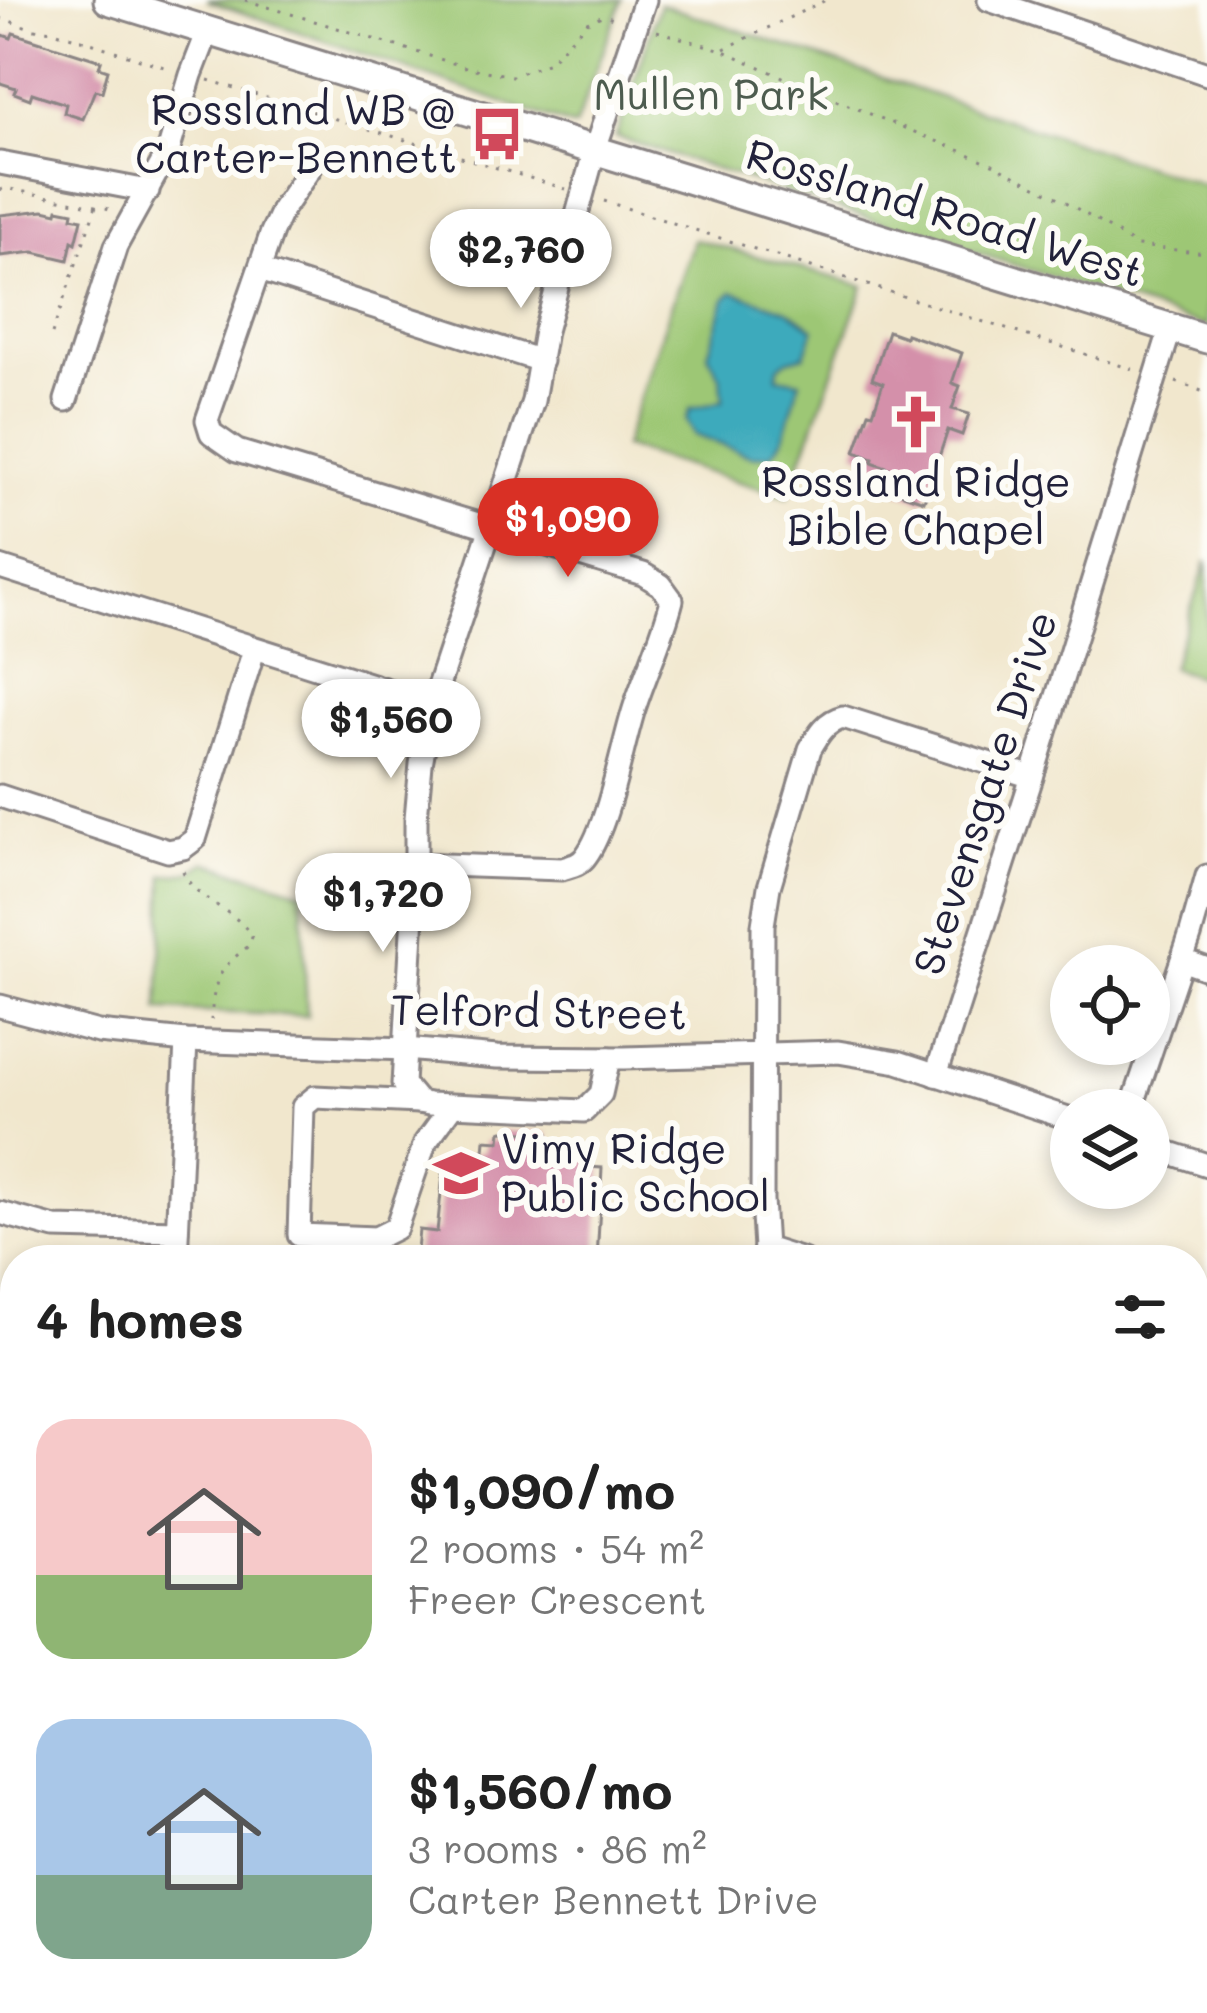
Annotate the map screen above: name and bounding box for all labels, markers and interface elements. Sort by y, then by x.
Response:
park label: Mullen Park [593,66,829,121]
place label: Rossland WB @ Carter-Bennett [135,81,457,184]
bus stop icon: Rossland WB @ Carter-Bennett [468,105,526,163]
street label: Rossland Road West [740,125,1151,298]
pin: $2,760 [423,209,619,311]
text: $2,760 [457,222,585,273]
church icon: Rossland Ridge Bible Chapel [887,393,945,451]
place label: Rossland Ridge Bible Chapel [761,453,1071,556]
pin: $1,090 [470,478,666,580]
text: $1,090 [505,491,631,542]
street label: Stevensgate Drive [899,604,1068,981]
pin: $1,560 [293,679,489,781]
text: $1,560 [329,692,453,743]
pin: $1,720 [285,853,481,955]
text: $1,720 [322,866,444,917]
map controls [1050,945,1170,1209]
button: locate [1050,945,1170,1065]
street label: Telford Street [391,980,687,1041]
button: layers [1050,1089,1170,1209]
place label: Vimy Ridge Public School [501,1120,770,1223]
school or university icon: Vimy Ridge Public School [432,1144,490,1202]
text: 4 homes [36,1284,244,1351]
icon: filters [1107,1284,1173,1350]
text: $1,090/mo [408,1455,675,1522]
icon: home [132,1467,276,1611]
text: 2 rooms · 54 m² [408,1522,704,1573]
text: Freer Crescent [408,1573,706,1624]
text: $1,560/mo [408,1755,672,1822]
icon: home [132,1767,276,1911]
text: 3 rooms · 86 m² [408,1822,707,1873]
text: Carter Bennett Drive [408,1873,819,1924]

